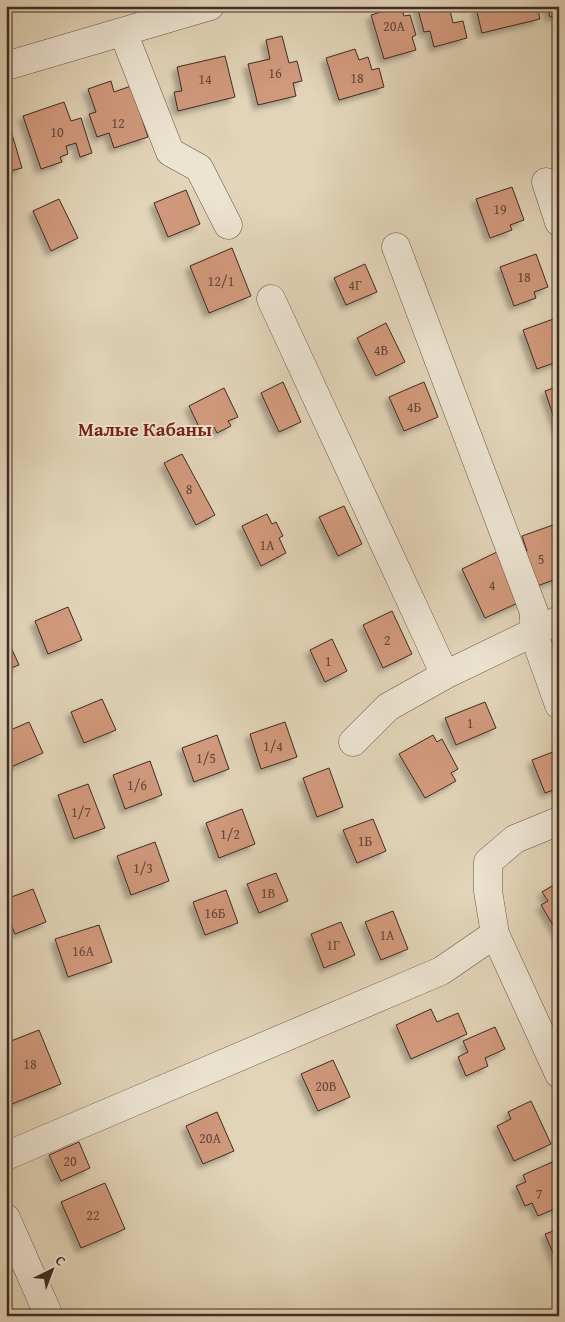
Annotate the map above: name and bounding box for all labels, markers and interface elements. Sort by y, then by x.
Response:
house number: 20А [383,16,405,36]
house number: 16 [268,63,282,83]
house number: 18 [350,68,364,88]
house number: 14 [198,69,212,89]
house number: 12 [111,113,125,133]
house number: 10 [50,122,64,142]
house number: 19 [493,199,507,219]
house number: 18 [517,267,531,287]
house number: 12/1 [208,271,234,291]
house number: 4Г [348,275,362,295]
house number: 4В [374,340,388,360]
house number: 4Б [407,397,421,417]
district label: Малые Кабаны [78,415,212,443]
house number: 8 [186,479,193,499]
house number: 1А [259,535,275,555]
house number: 5 [538,549,544,569]
house number: 4 [489,575,496,595]
house number: 2 [384,630,390,650]
house number: 1 [325,651,331,671]
house number: 1 [467,713,473,733]
house number: 1/4 [263,736,283,756]
house number: 1/5 [196,748,216,768]
house number: 1/6 [127,775,147,795]
house number: 1/7 [71,802,91,822]
house number: 1/2 [220,824,240,844]
house number: 1Б [358,831,372,851]
house number: 1/3 [133,858,153,878]
house number: 1В [261,883,275,903]
house number: 16Б [204,903,226,923]
house number: 1А [379,925,395,945]
house number: 1Г [326,935,340,955]
house number: 16А [72,941,94,961]
house number: 18 [23,1054,37,1074]
house number: 20В [315,1076,337,1096]
house number: 20А [199,1128,221,1148]
house number: 20 [63,1151,77,1171]
house number: 7 [536,1184,543,1204]
house number: 22 [86,1205,100,1225]
north arrow [28,1244,78,1294]
text: С [51,1250,70,1270]

